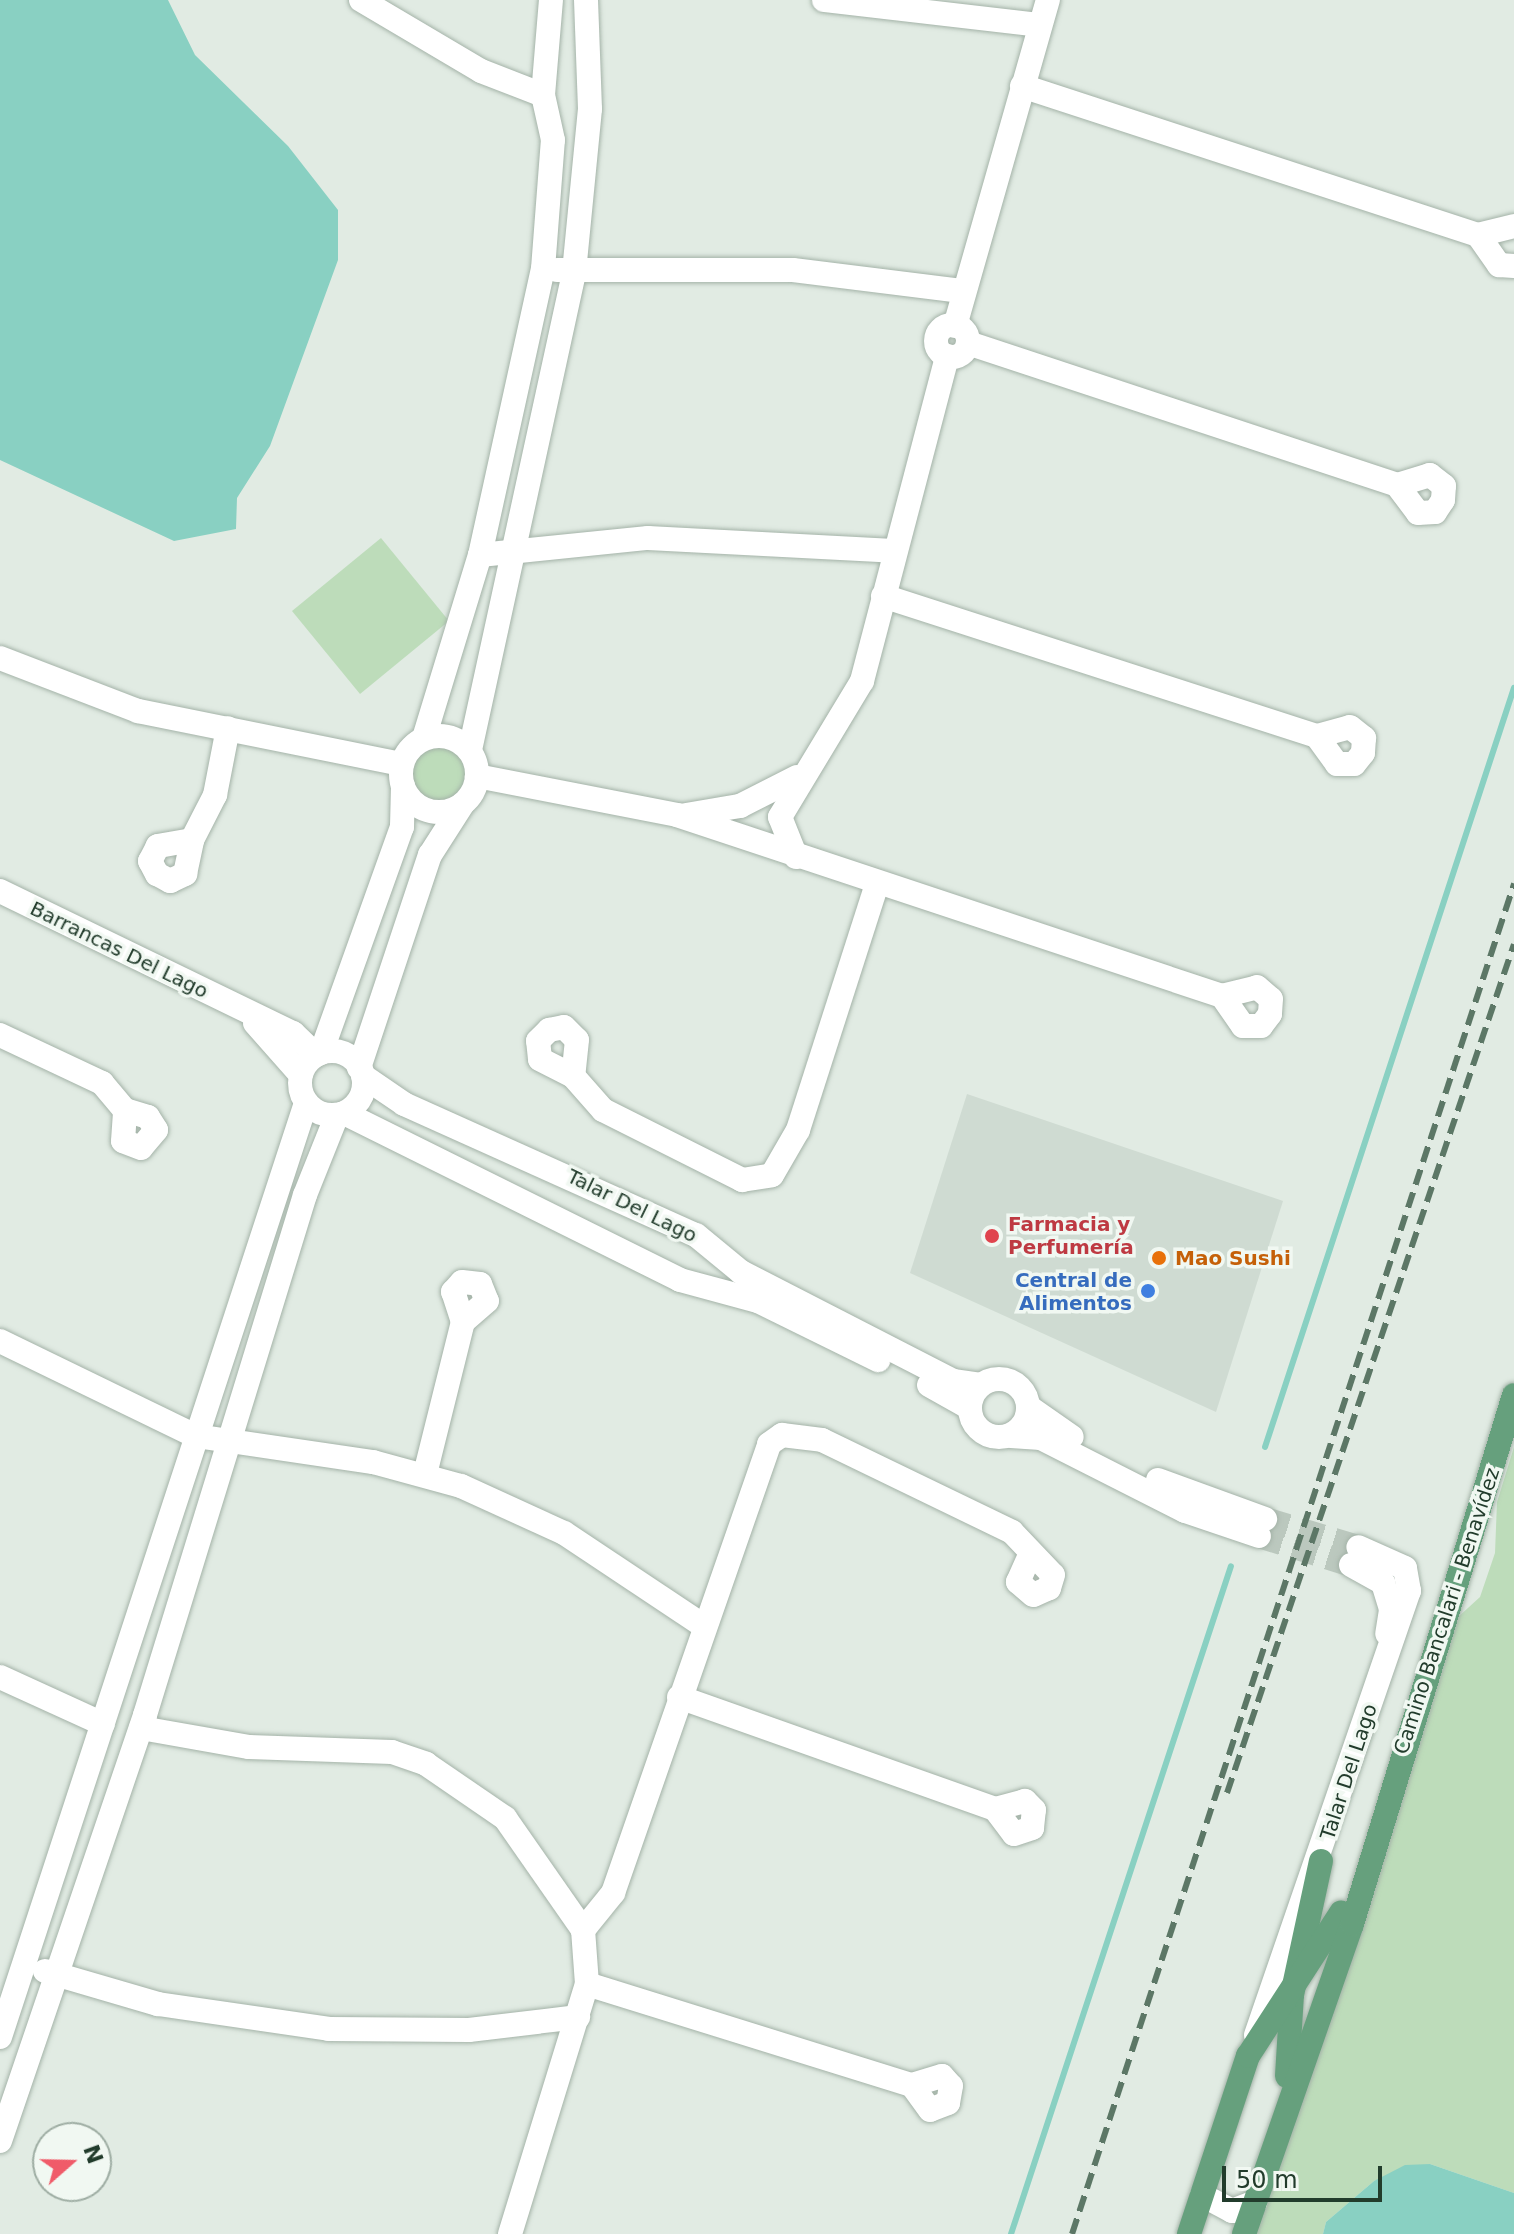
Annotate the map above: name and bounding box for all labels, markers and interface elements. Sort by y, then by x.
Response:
street label: Barrancas Del Lago [26,896,212,1004]
street label: Talar Del Lago [563,1164,701,1248]
place label: Farmacia y Perfumería [1008,1212,1134,1259]
marker: Farmacia y Perfumería [983,1227,1001,1245]
place label: Mao Sushi [1175,1246,1291,1270]
marker: Mao Sushi [1150,1249,1168,1267]
place label: Central de Alimentos [1015,1268,1132,1315]
marker: Central de Alimentos [1139,1282,1157,1300]
street label: Camino Bancalari - Benavídez [1389,1465,1505,1757]
street label: Talar Del Lago [1316,1701,1382,1843]
north arrow [32,2122,112,2202]
text: N [78,2141,108,2167]
scale bar [1226,2150,1386,2200]
text: 50 m [1236,2166,1298,2194]

